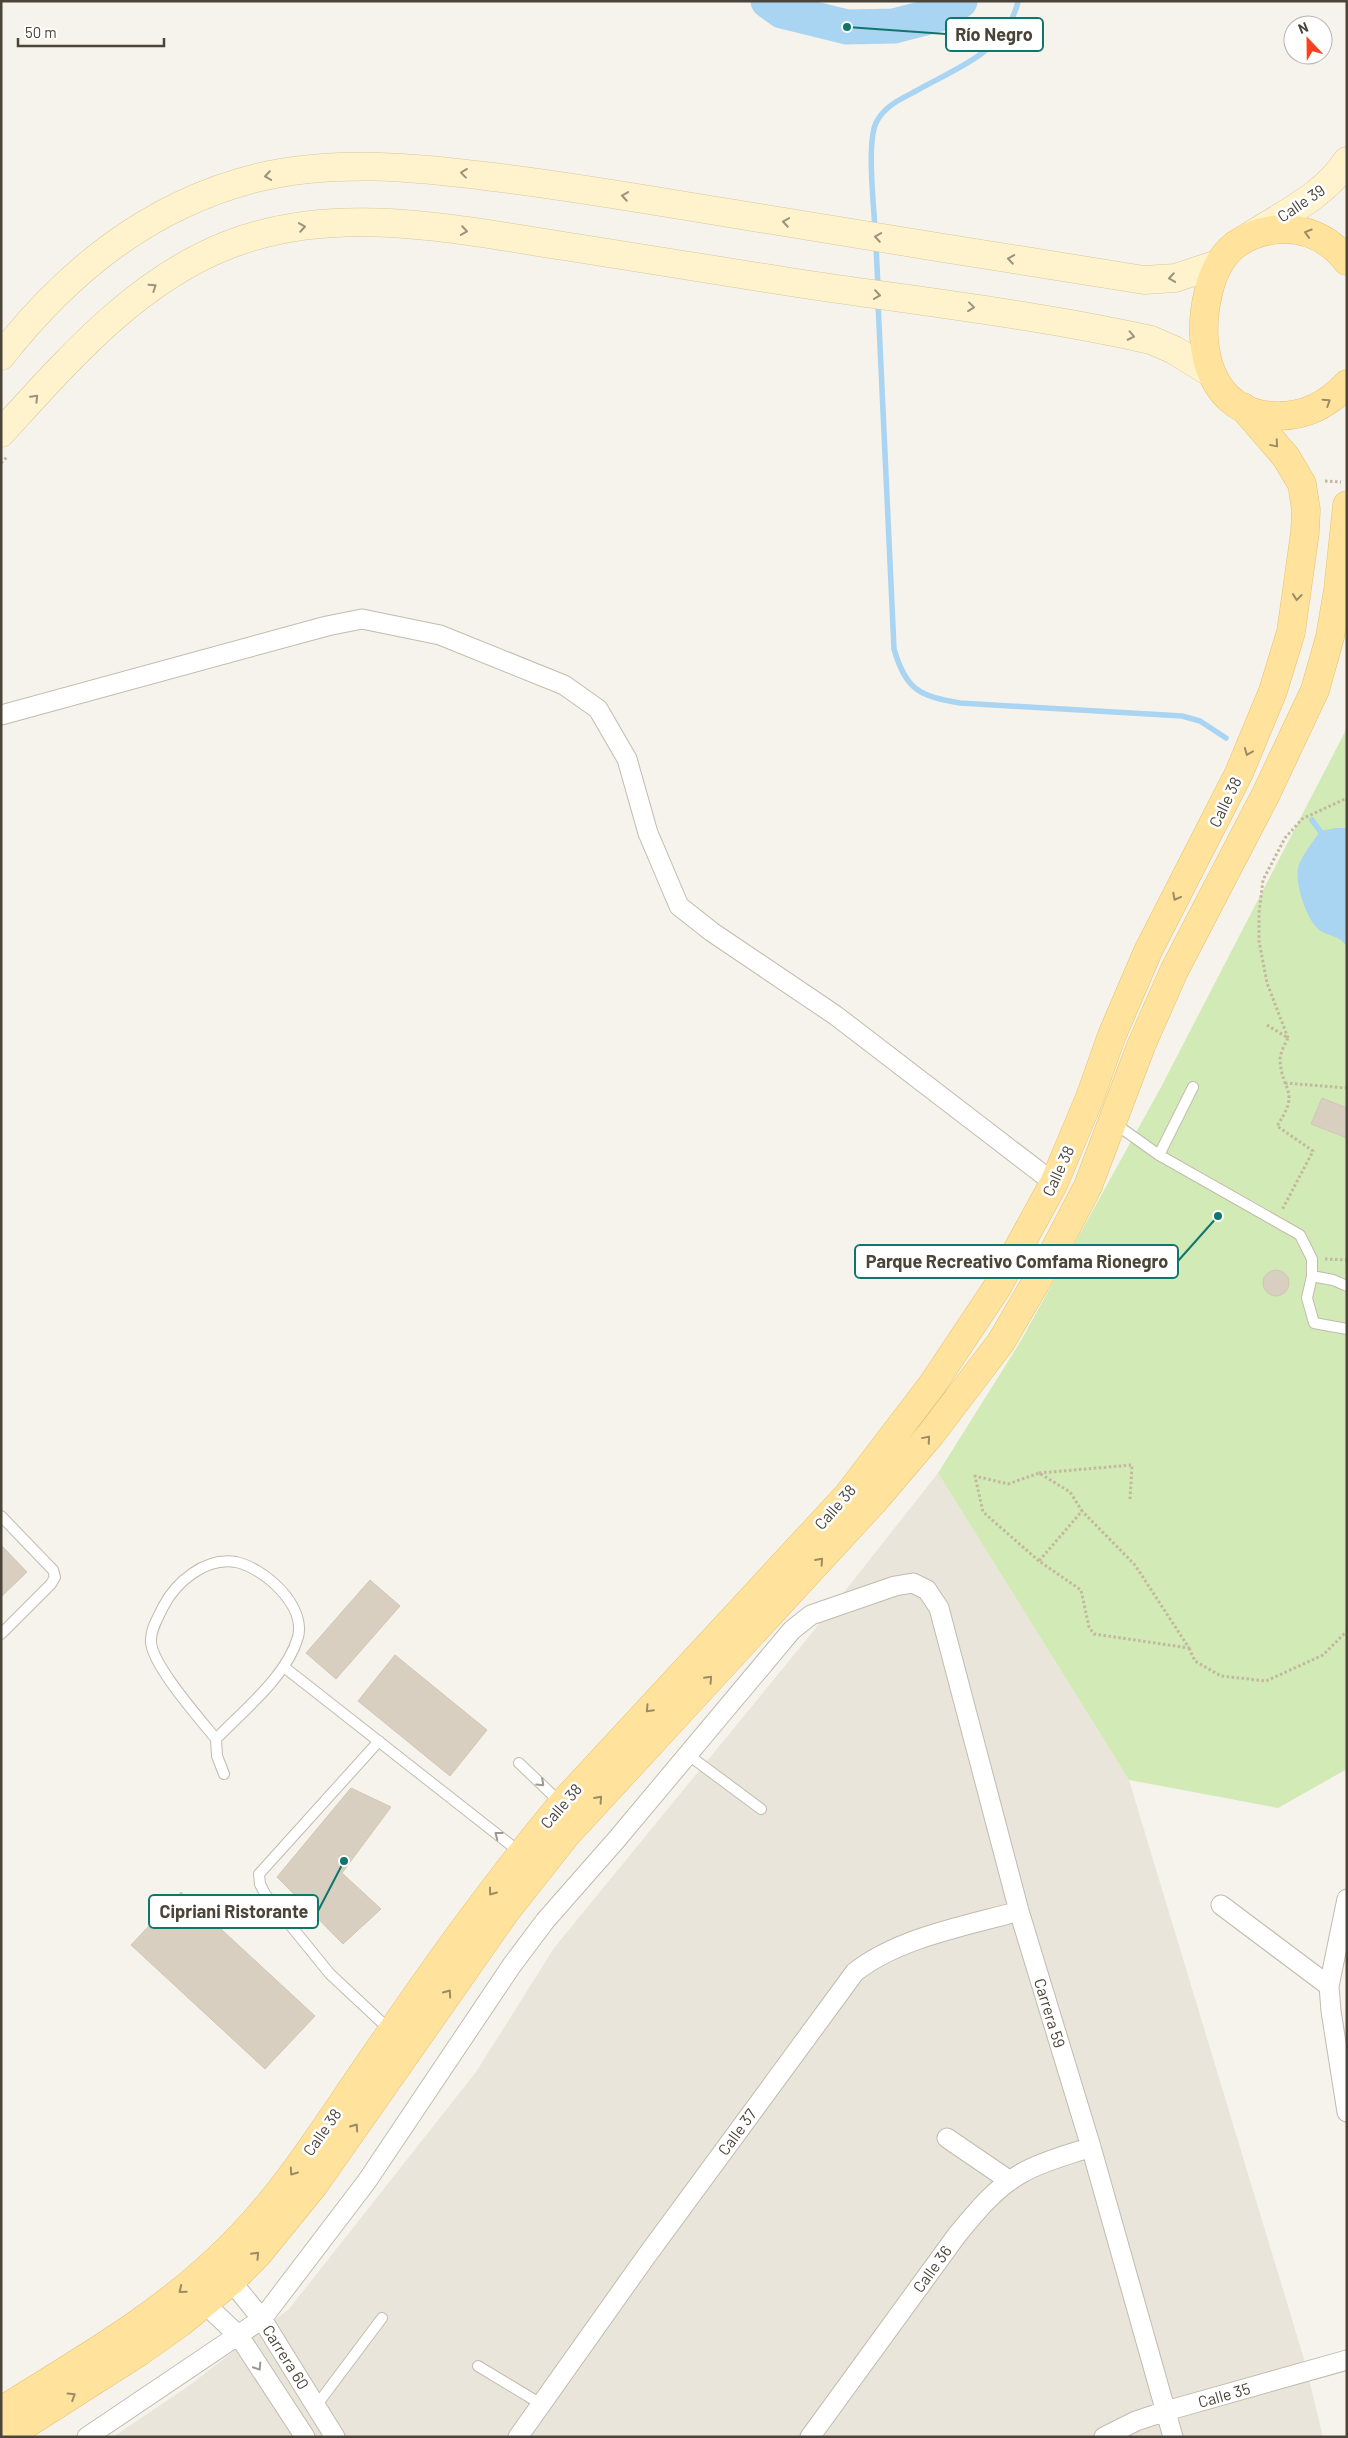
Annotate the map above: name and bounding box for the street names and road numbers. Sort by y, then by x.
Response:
street label: Calle 39 [1273,180,1328,225]
street label: Calle 38 [1204,774,1245,830]
street label: Calle 38 [1038,1143,1077,1199]
street label: Calle 38 [810,1480,859,1533]
street label: Calle 38 [536,1779,585,1832]
street label: Carrera 59 [1031,1976,1070,2050]
street label: Calle 38 [298,2104,345,2159]
street label: Calle 37 [713,2104,760,2159]
street label: Calle 36 [908,2242,955,2296]
street label: Carrera 60 [259,2321,314,2392]
street label: Calle 35 [1196,2378,1252,2411]

